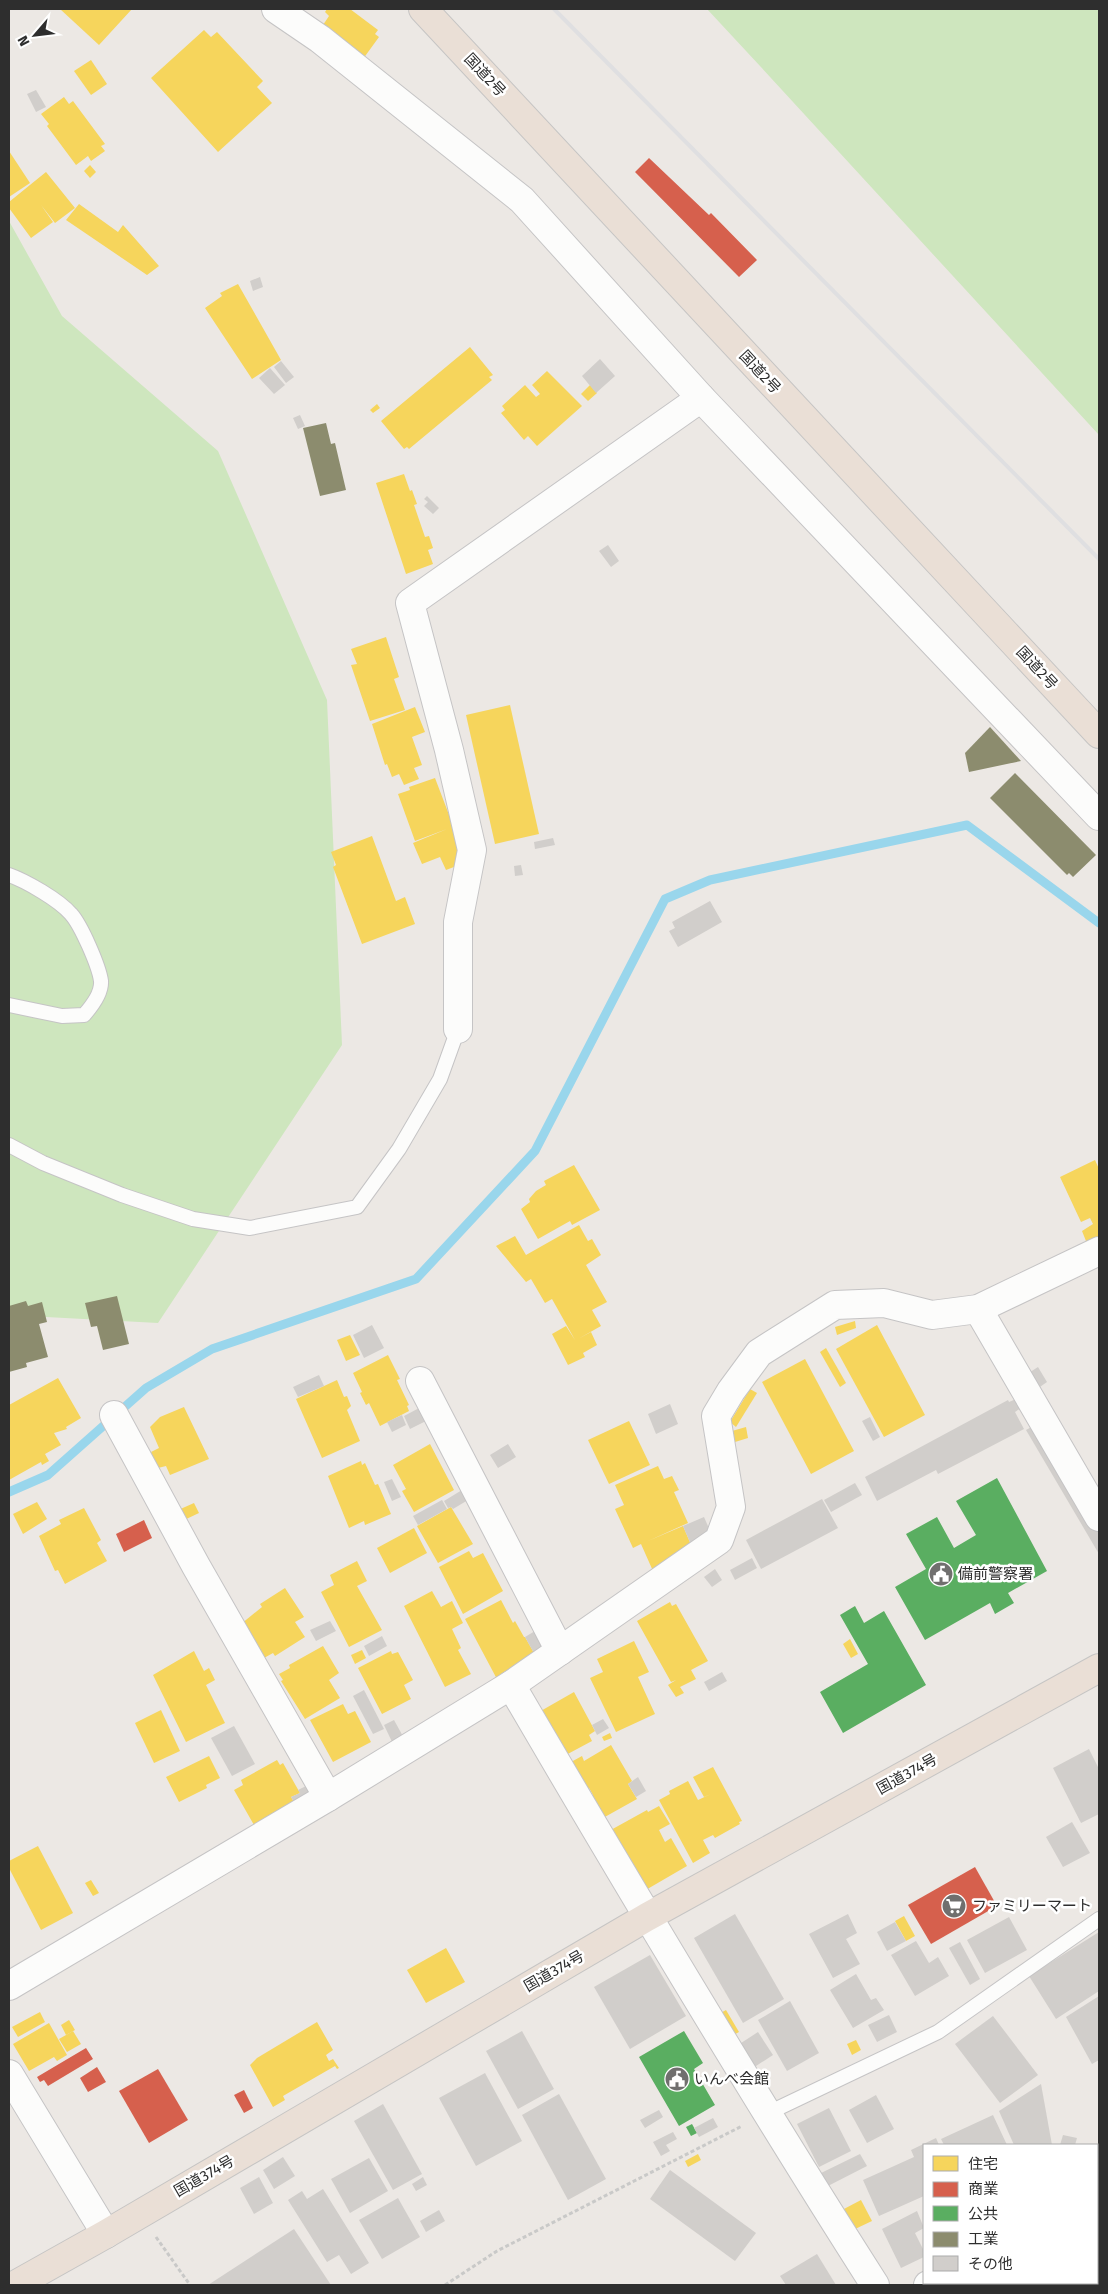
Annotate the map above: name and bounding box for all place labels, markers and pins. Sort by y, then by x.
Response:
public building icon: 備前警察署 [928,1561,954,1587]
place label: 備前警察署 [958,1565,1033,1583]
supermarket icon: ファミリーマート [941,1893,967,1919]
place label: ファミリーマート [972,1897,1092,1915]
public building icon: いんべ会館 [664,2066,690,2092]
place label: いんべ会館 [694,2070,769,2088]

